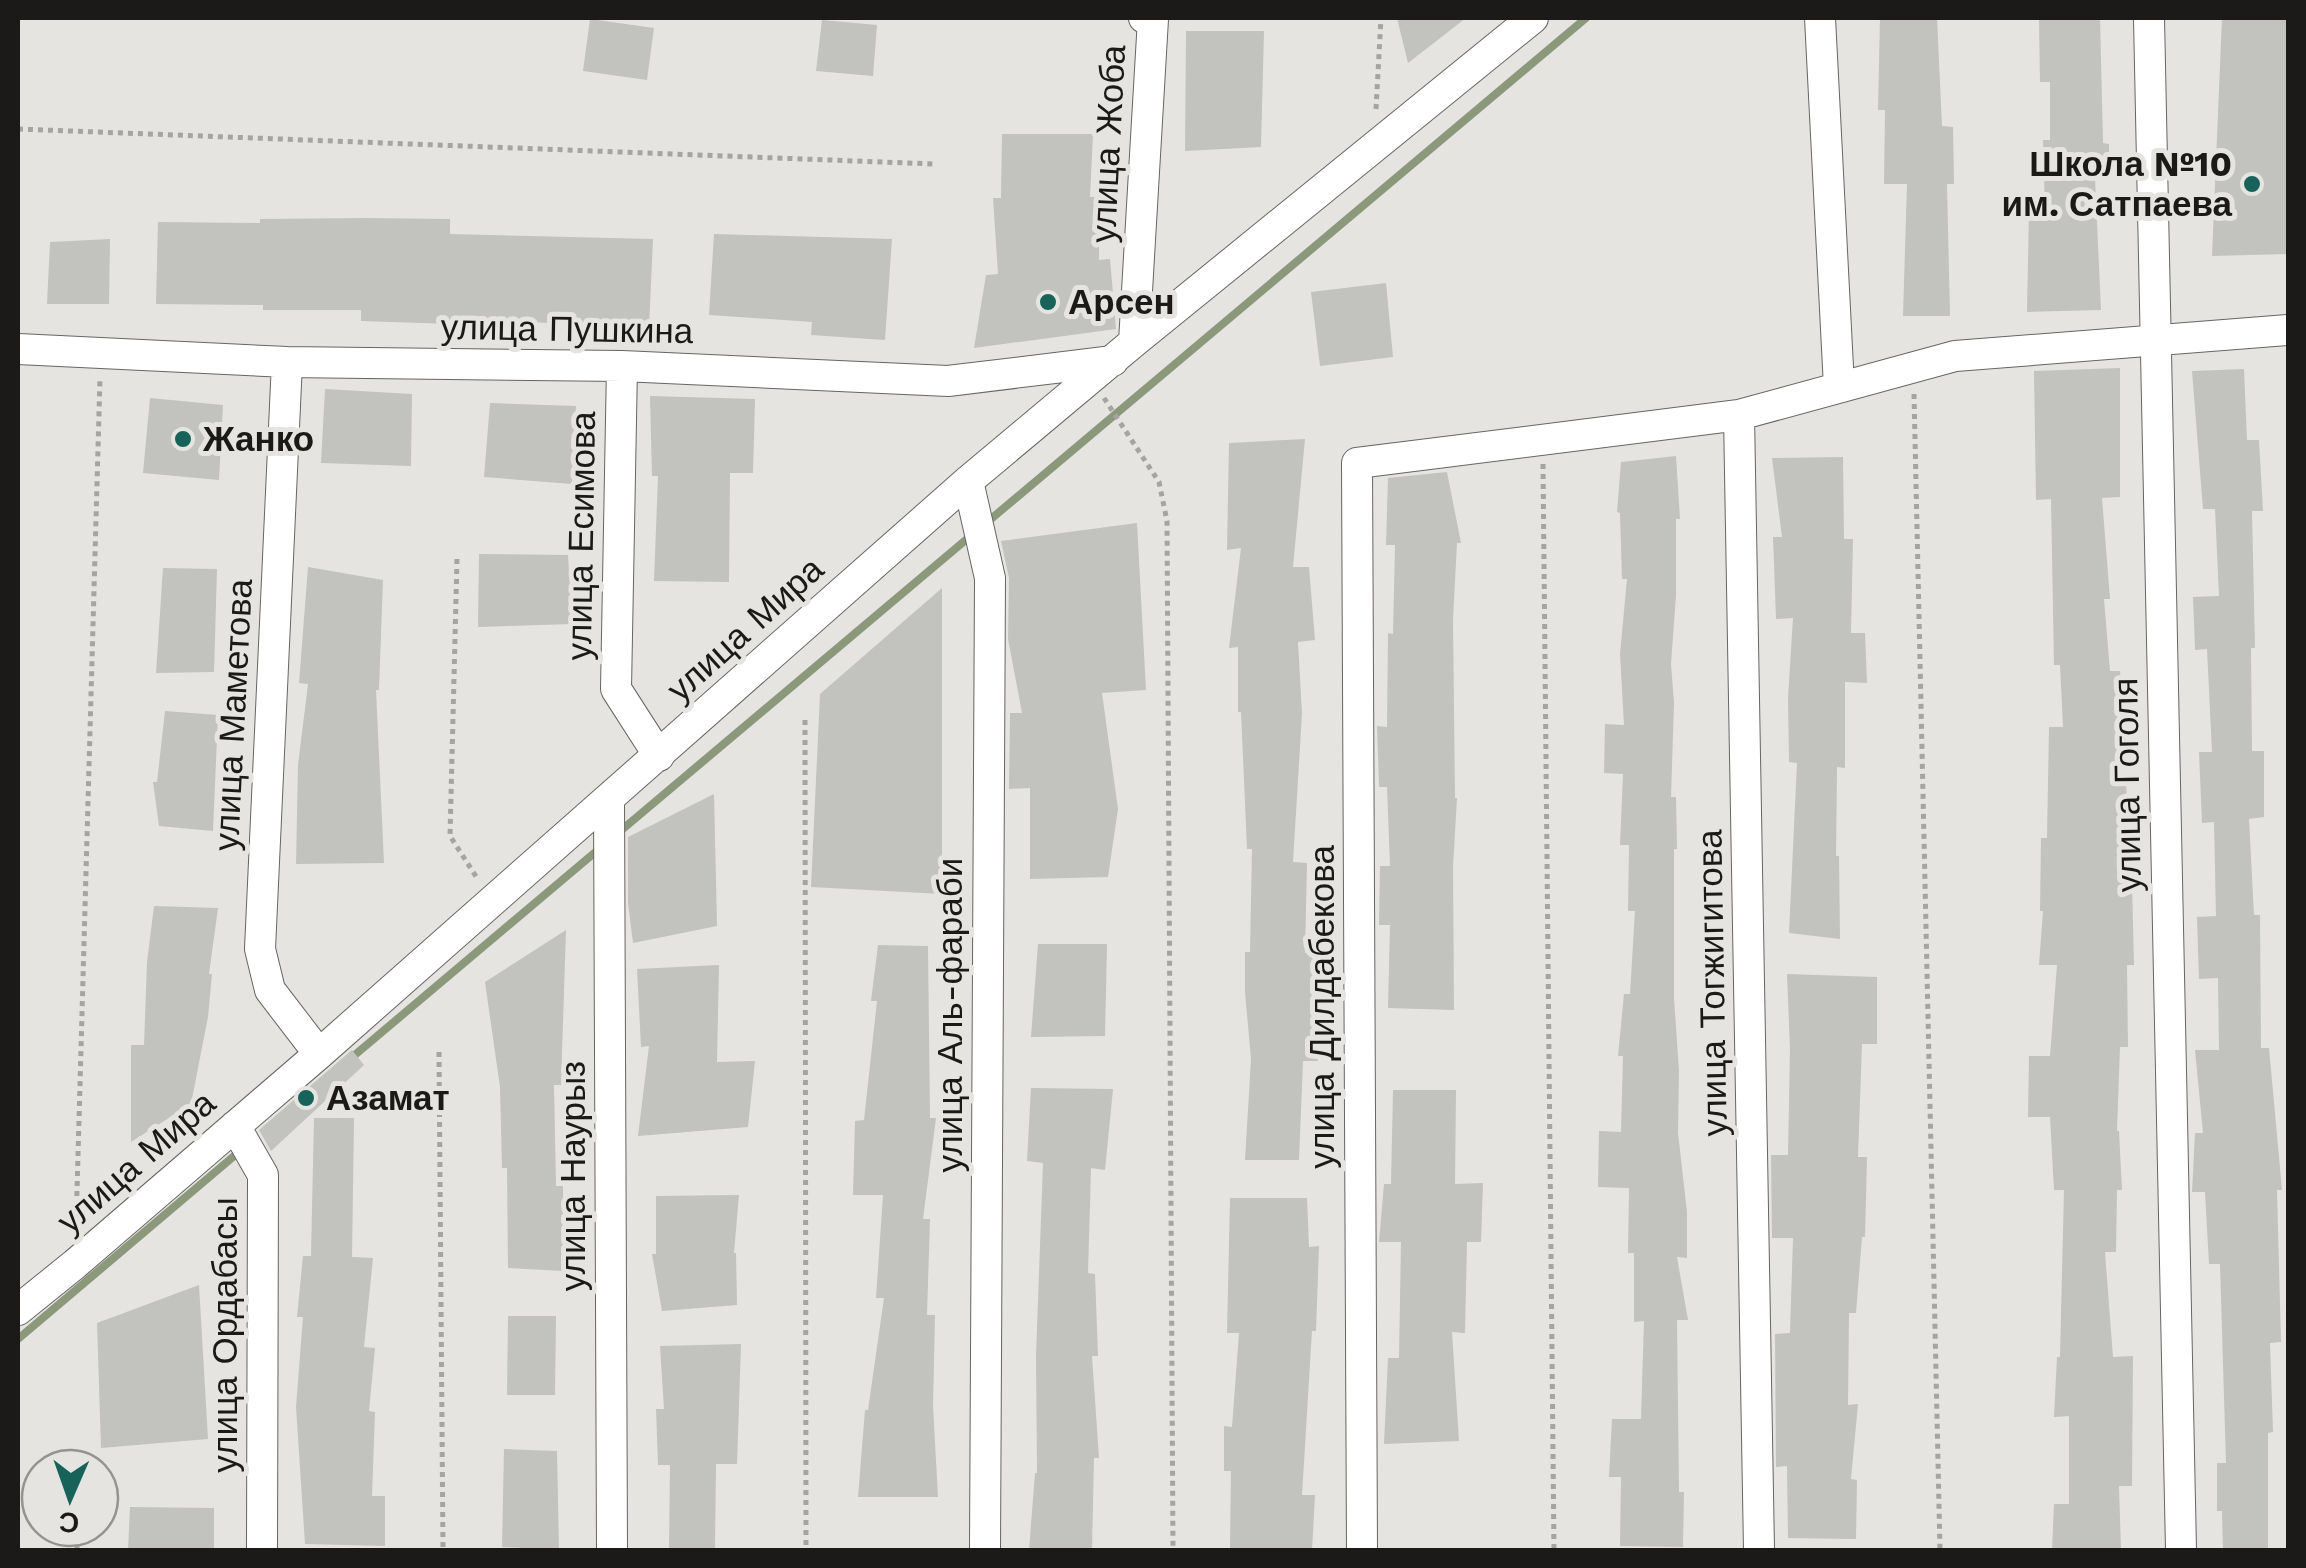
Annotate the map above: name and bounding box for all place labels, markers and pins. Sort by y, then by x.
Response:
place label: Школа №10 им. Сатпаева [2002,143,2233,225]
marker: Школа №10 им. Сатпаева [2241,173,2263,195]
place label: Арсен [1068,281,1175,323]
marker: Арсен [1037,291,1059,313]
place label: Жанко [202,418,314,460]
marker: Жанко [172,428,194,450]
place label: Азамат [326,1077,450,1119]
marker: Азамат [295,1087,317,1109]

